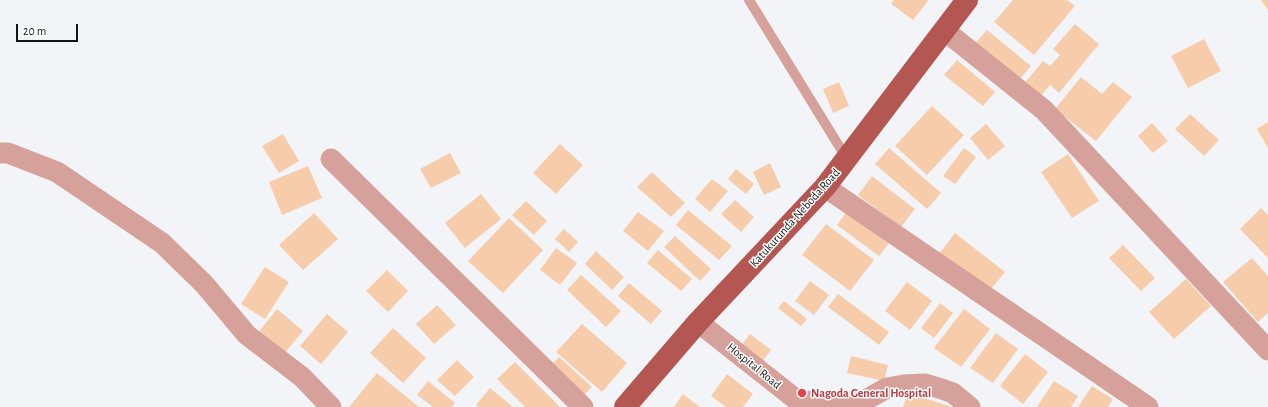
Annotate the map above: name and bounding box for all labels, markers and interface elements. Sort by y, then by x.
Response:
scale bar [18,16,80,42]
text: 20 m [23,25,46,37]
street label: Katukurunda-Neboda Road [747,166,843,270]
street label: Hospital Road [724,340,784,392]
place label: Nagoda General Hospital [811,386,931,400]
marker: Nagoda General Hospital [796,387,808,399]

